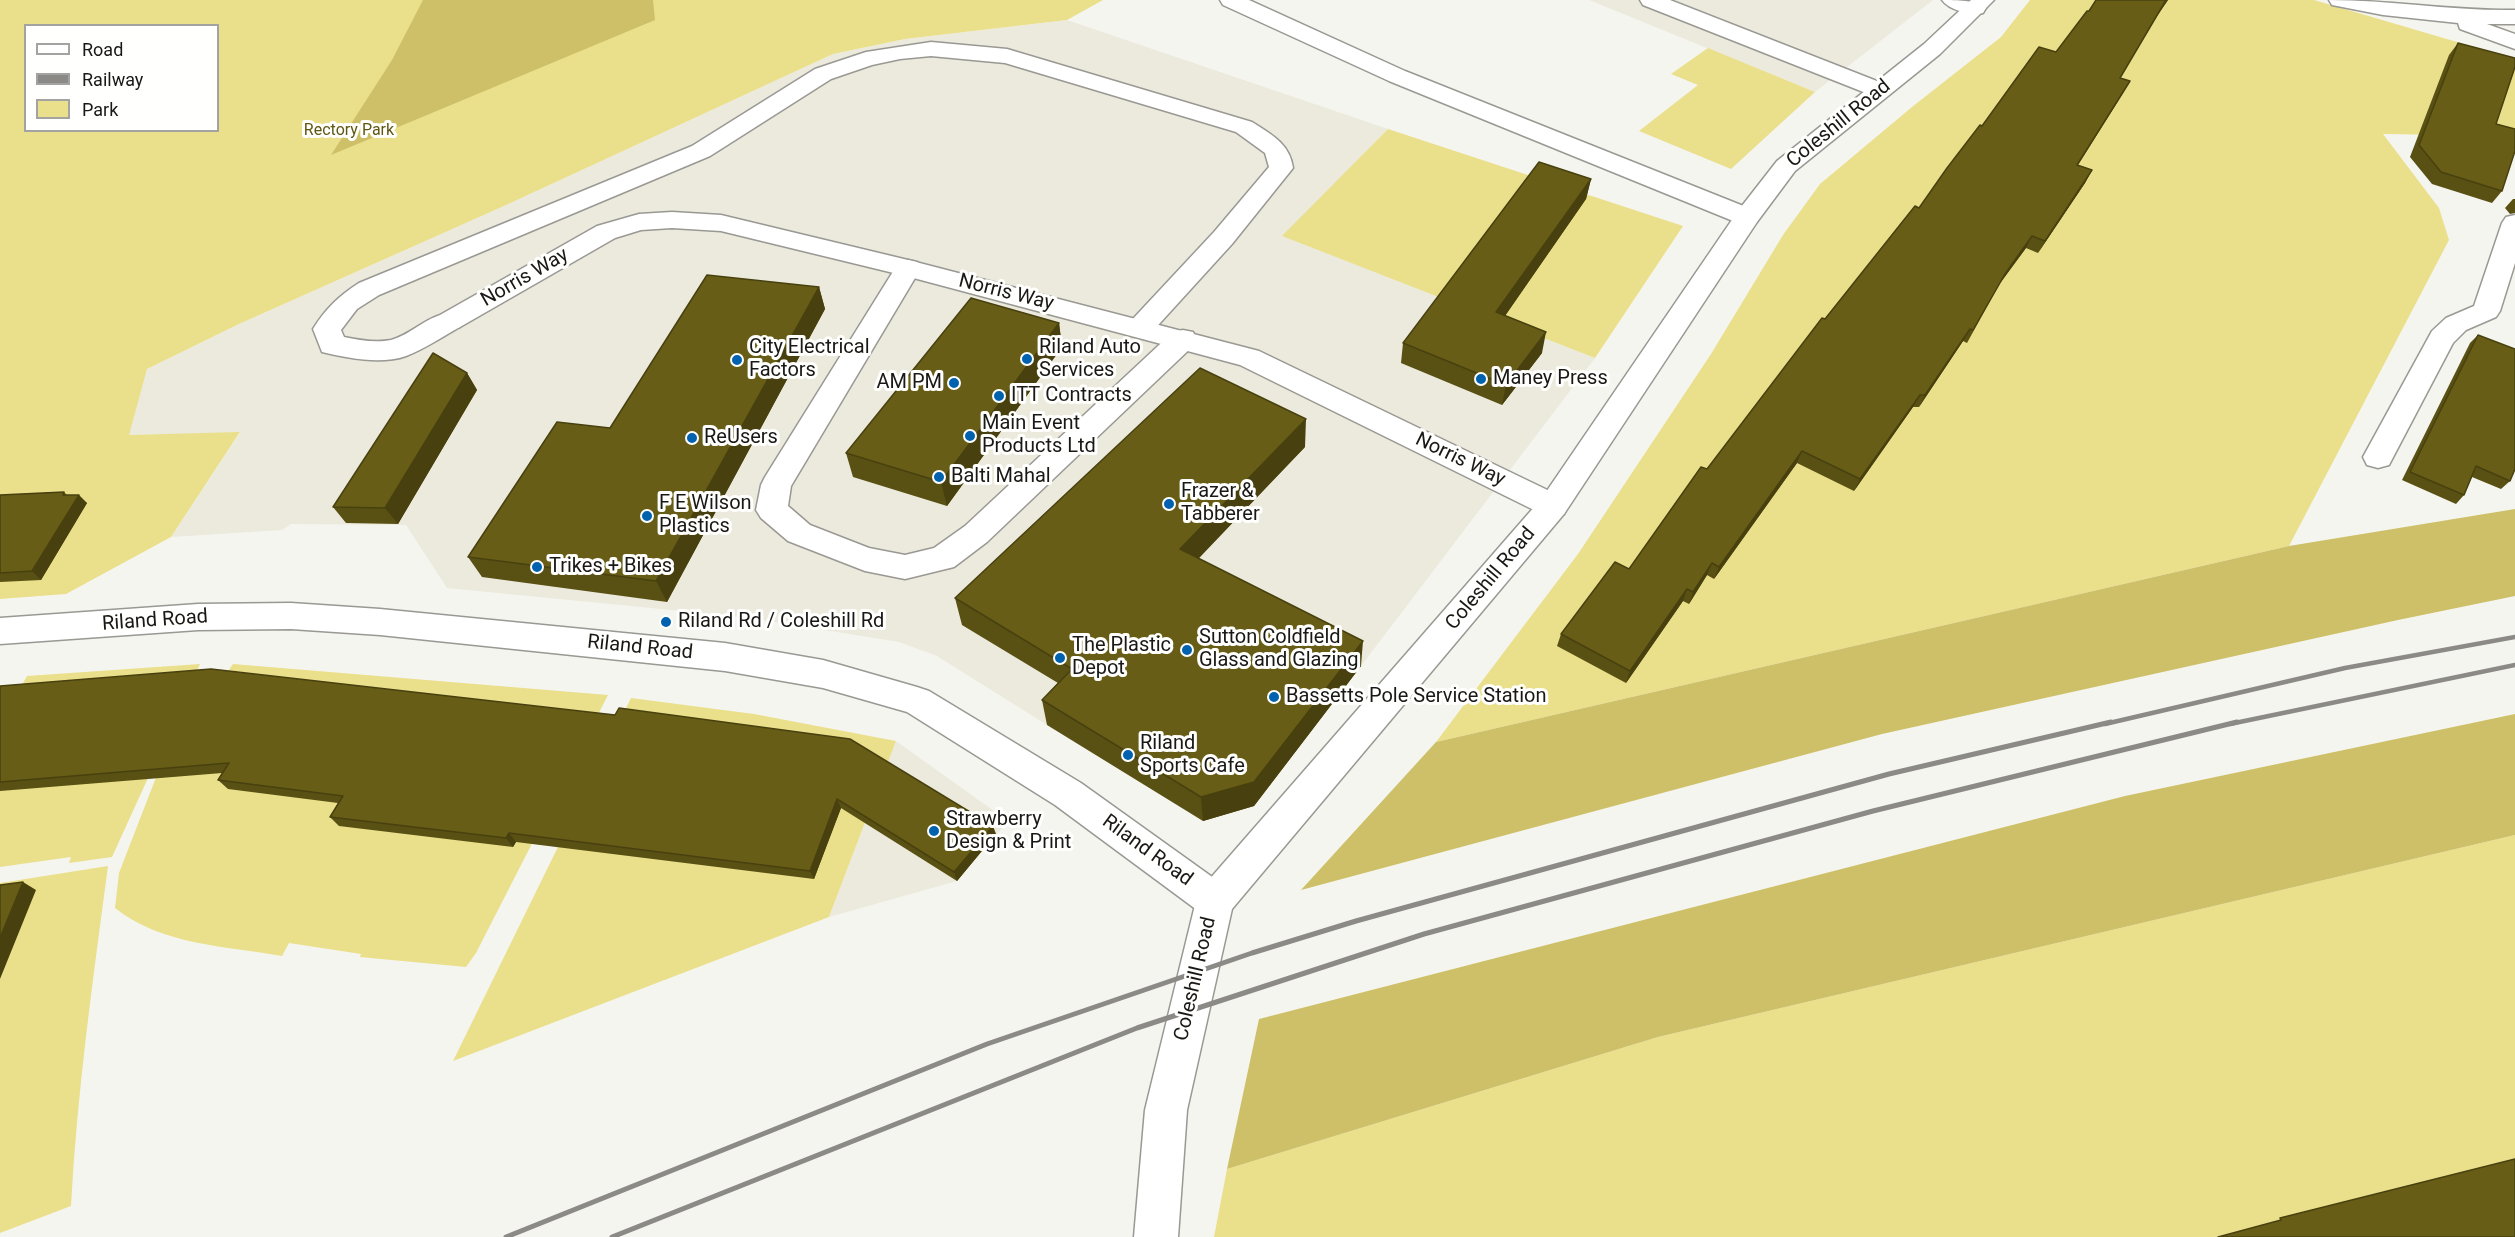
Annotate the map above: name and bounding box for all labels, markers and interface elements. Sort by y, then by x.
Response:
legend [24,24,219,132]
text: Road [82,39,123,60]
text: Railway [82,69,143,90]
street label: Coleshill Road [1782,75,1896,173]
text: Park [82,99,118,120]
park label: Rectory Park [304,121,394,141]
street label: Norris Way [477,243,573,313]
street label: Norris Way [956,270,1056,316]
place label: City Electrical Factors [749,336,870,383]
place label: Riland Auto Services [1039,336,1141,383]
marker: Riland Auto Services [1020,352,1034,366]
marker: City Electrical Factors [730,353,744,367]
place label: Maney Press [1493,367,1608,391]
place label: AM PM [876,371,942,395]
marker: Maney Press [1474,372,1488,386]
marker: AM PM [947,376,961,390]
place label: ITT Contracts [1011,384,1132,408]
marker: ITT Contracts [992,389,1006,403]
place label: Main Event Products Ltd [982,412,1096,459]
place label: ReUsers [704,426,778,450]
street label: Norris Way [1411,428,1509,492]
marker: Main Event Products Ltd [963,429,977,443]
marker: ReUsers [685,431,699,445]
place label: Balti Mahal [951,465,1051,489]
marker: Balti Mahal [932,470,946,484]
place label: Frazer & Tabberer [1181,480,1260,527]
place label: F E Wilson Plastics [659,492,752,539]
marker: Frazer & Tabberer [1162,497,1176,511]
marker: F E Wilson Plastics [640,509,654,523]
street label: Coleshill Road [1441,523,1541,635]
place label: Trikes + Bikes [549,555,672,579]
marker: Trikes + Bikes [530,560,544,574]
street label: Riland Road [101,605,209,637]
place label: Riland Rd / Coleshill Rd [678,610,884,634]
marker: Riland Rd / Coleshill Rd [659,615,673,629]
place label: Sutton Coldfield Glass and Glazing [1199,626,1359,673]
street label: Riland Road [586,631,694,665]
place label: The Plastic Depot [1072,634,1171,681]
marker: Sutton Coldfield Glass and Glazing [1180,643,1194,657]
marker: The Plastic Depot [1053,651,1067,665]
place label: Bassetts Pole Service Station [1286,685,1546,709]
marker: Bassetts Pole Service Station [1267,690,1281,704]
place label: Riland Sports Cafe [1140,732,1245,779]
marker: Riland Sports Cafe [1121,748,1135,762]
place label: Strawberry Design & Print [946,808,1071,855]
street label: Riland Road [1097,810,1197,892]
marker: Strawberry Design & Print [927,824,941,838]
street label: Coleshill Road [1170,915,1222,1043]

